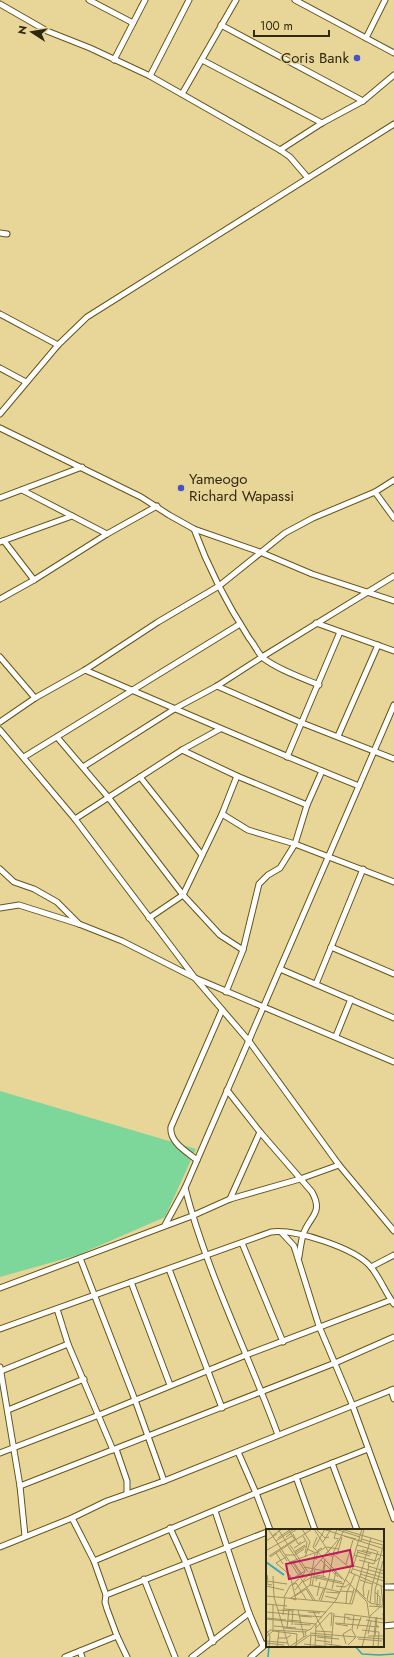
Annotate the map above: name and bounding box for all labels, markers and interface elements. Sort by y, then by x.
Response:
north arrow [12,12,52,52]
scale bar [254,12,329,38]
text: 100 m [260,17,293,35]
text: N [13,24,31,36]
place label: Coris Bank [281,47,349,69]
marker: Coris Bank [352,53,362,63]
place label: Yameogo Richard Wapassi [189,468,294,507]
marker: Yameogo Richard Wapassi [176,483,186,493]
inset map [266,1529,384,1647]

